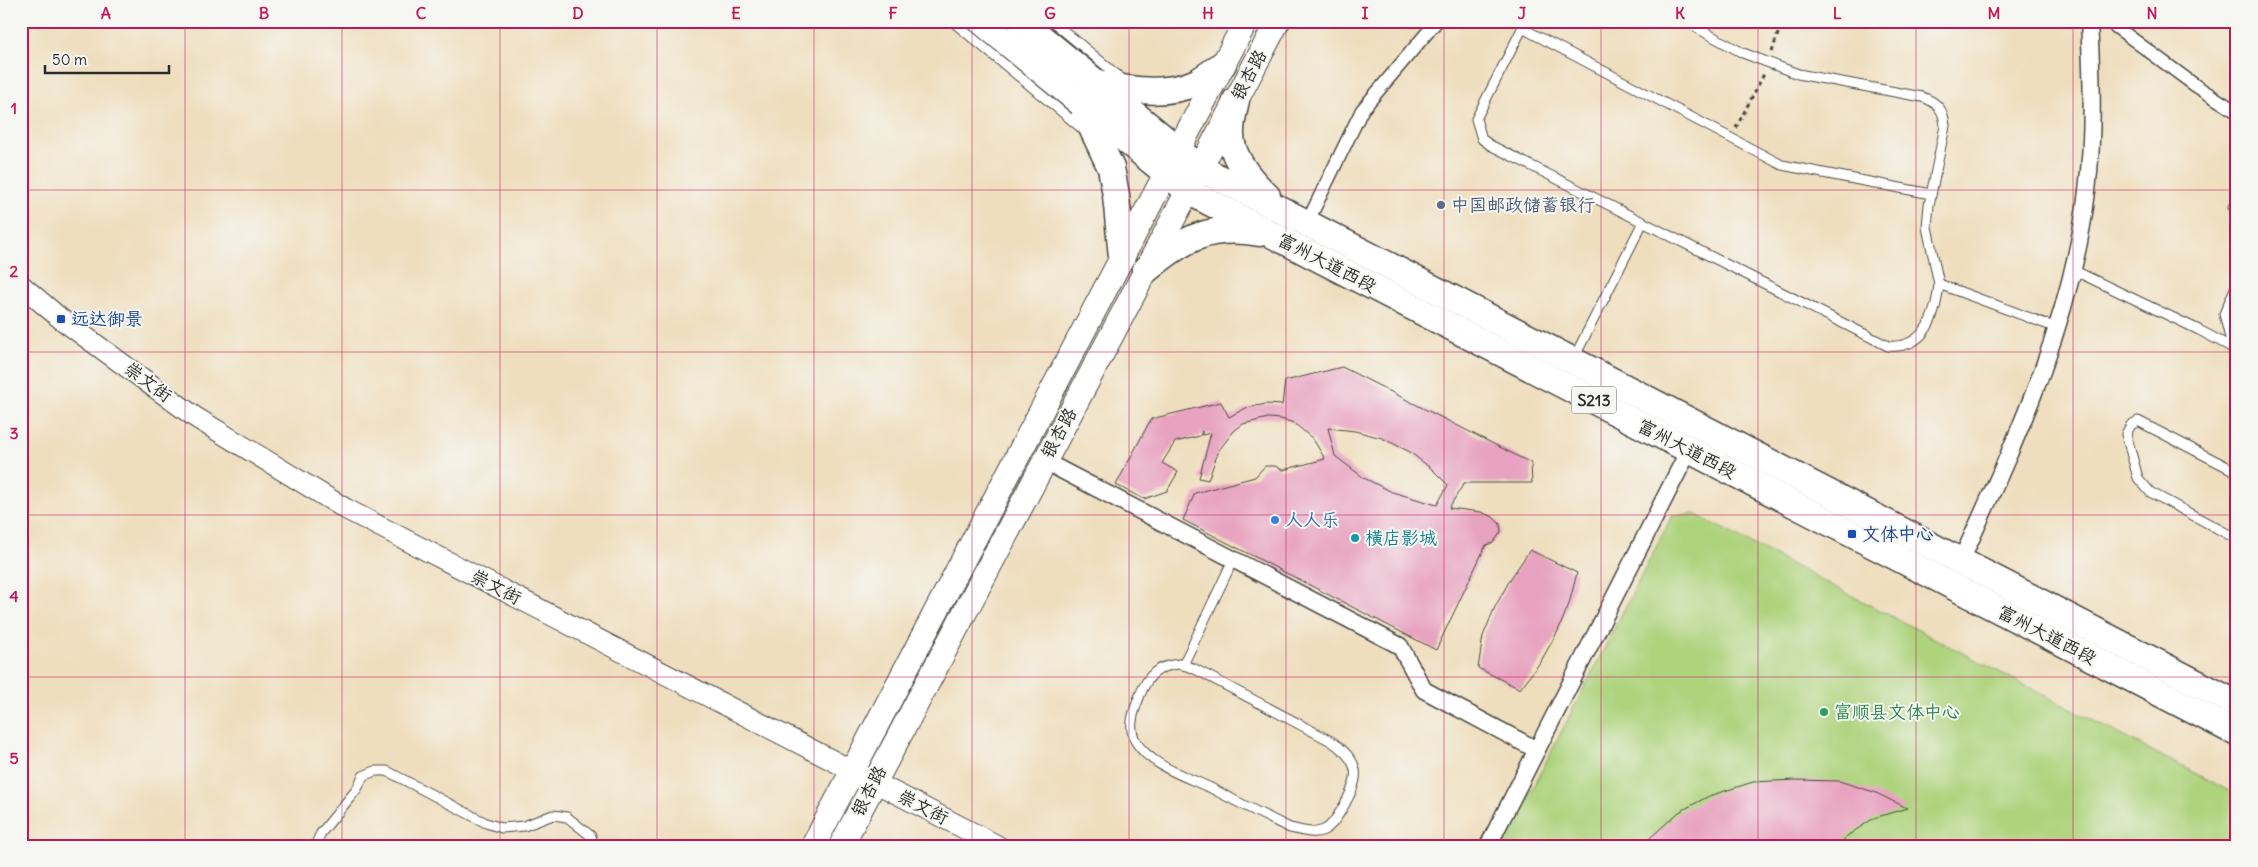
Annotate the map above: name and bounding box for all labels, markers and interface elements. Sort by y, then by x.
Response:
text: A [101,3,111,23]
text: B [259,3,270,23]
text: C [416,3,427,23]
text: D [572,3,584,23]
text: E [731,3,741,23]
text: F [888,3,898,23]
text: G [1044,3,1056,23]
text: H [1202,3,1214,23]
text: I [1362,3,1369,23]
text: J [1518,3,1527,23]
text: K [1675,3,1685,23]
text: L [1833,3,1842,23]
text: M [1988,3,2001,23]
text: N [2146,3,2158,23]
scale bar [45,42,169,74]
street label: 银杏路 [1226,46,1271,104]
text: 50 m [52,50,87,69]
text: 1 [11,98,17,118]
place label: 中国邮政储蓄银行 [1451,193,1595,216]
marker: 中国邮政储蓄银行 [1435,199,1447,211]
street label: 富州大道西段 [1274,228,1381,297]
text: 2 [10,261,19,281]
place label: 远达御景 [71,307,143,330]
marker: 远达御景 [55,313,67,325]
street label: 崇文街 [120,356,177,407]
road number: S213 [1572,386,1616,414]
street label: 银杏路 [1036,404,1081,462]
street label: 富州大道西段 [1634,414,1741,483]
text: 3 [9,423,19,443]
place label: 人人乐 [1285,508,1339,531]
marker: 人人乐 [1269,514,1281,526]
place label: 文体中心 [1862,522,1934,545]
place label: 横店影城 [1365,526,1437,549]
marker: 文体中心 [1846,528,1858,540]
marker: 横店影城 [1349,532,1361,544]
street label: 崇文街 [467,564,526,609]
text: 4 [9,586,19,606]
street label: 富州大道西段 [1994,600,2101,669]
place label: 富顺县文体中心 [1834,700,1960,723]
marker: 富顺县文体中心 [1818,706,1830,718]
text: 5 [9,748,19,768]
street label: 银杏路 [846,761,891,820]
street label: 崇文街 [894,784,953,829]

